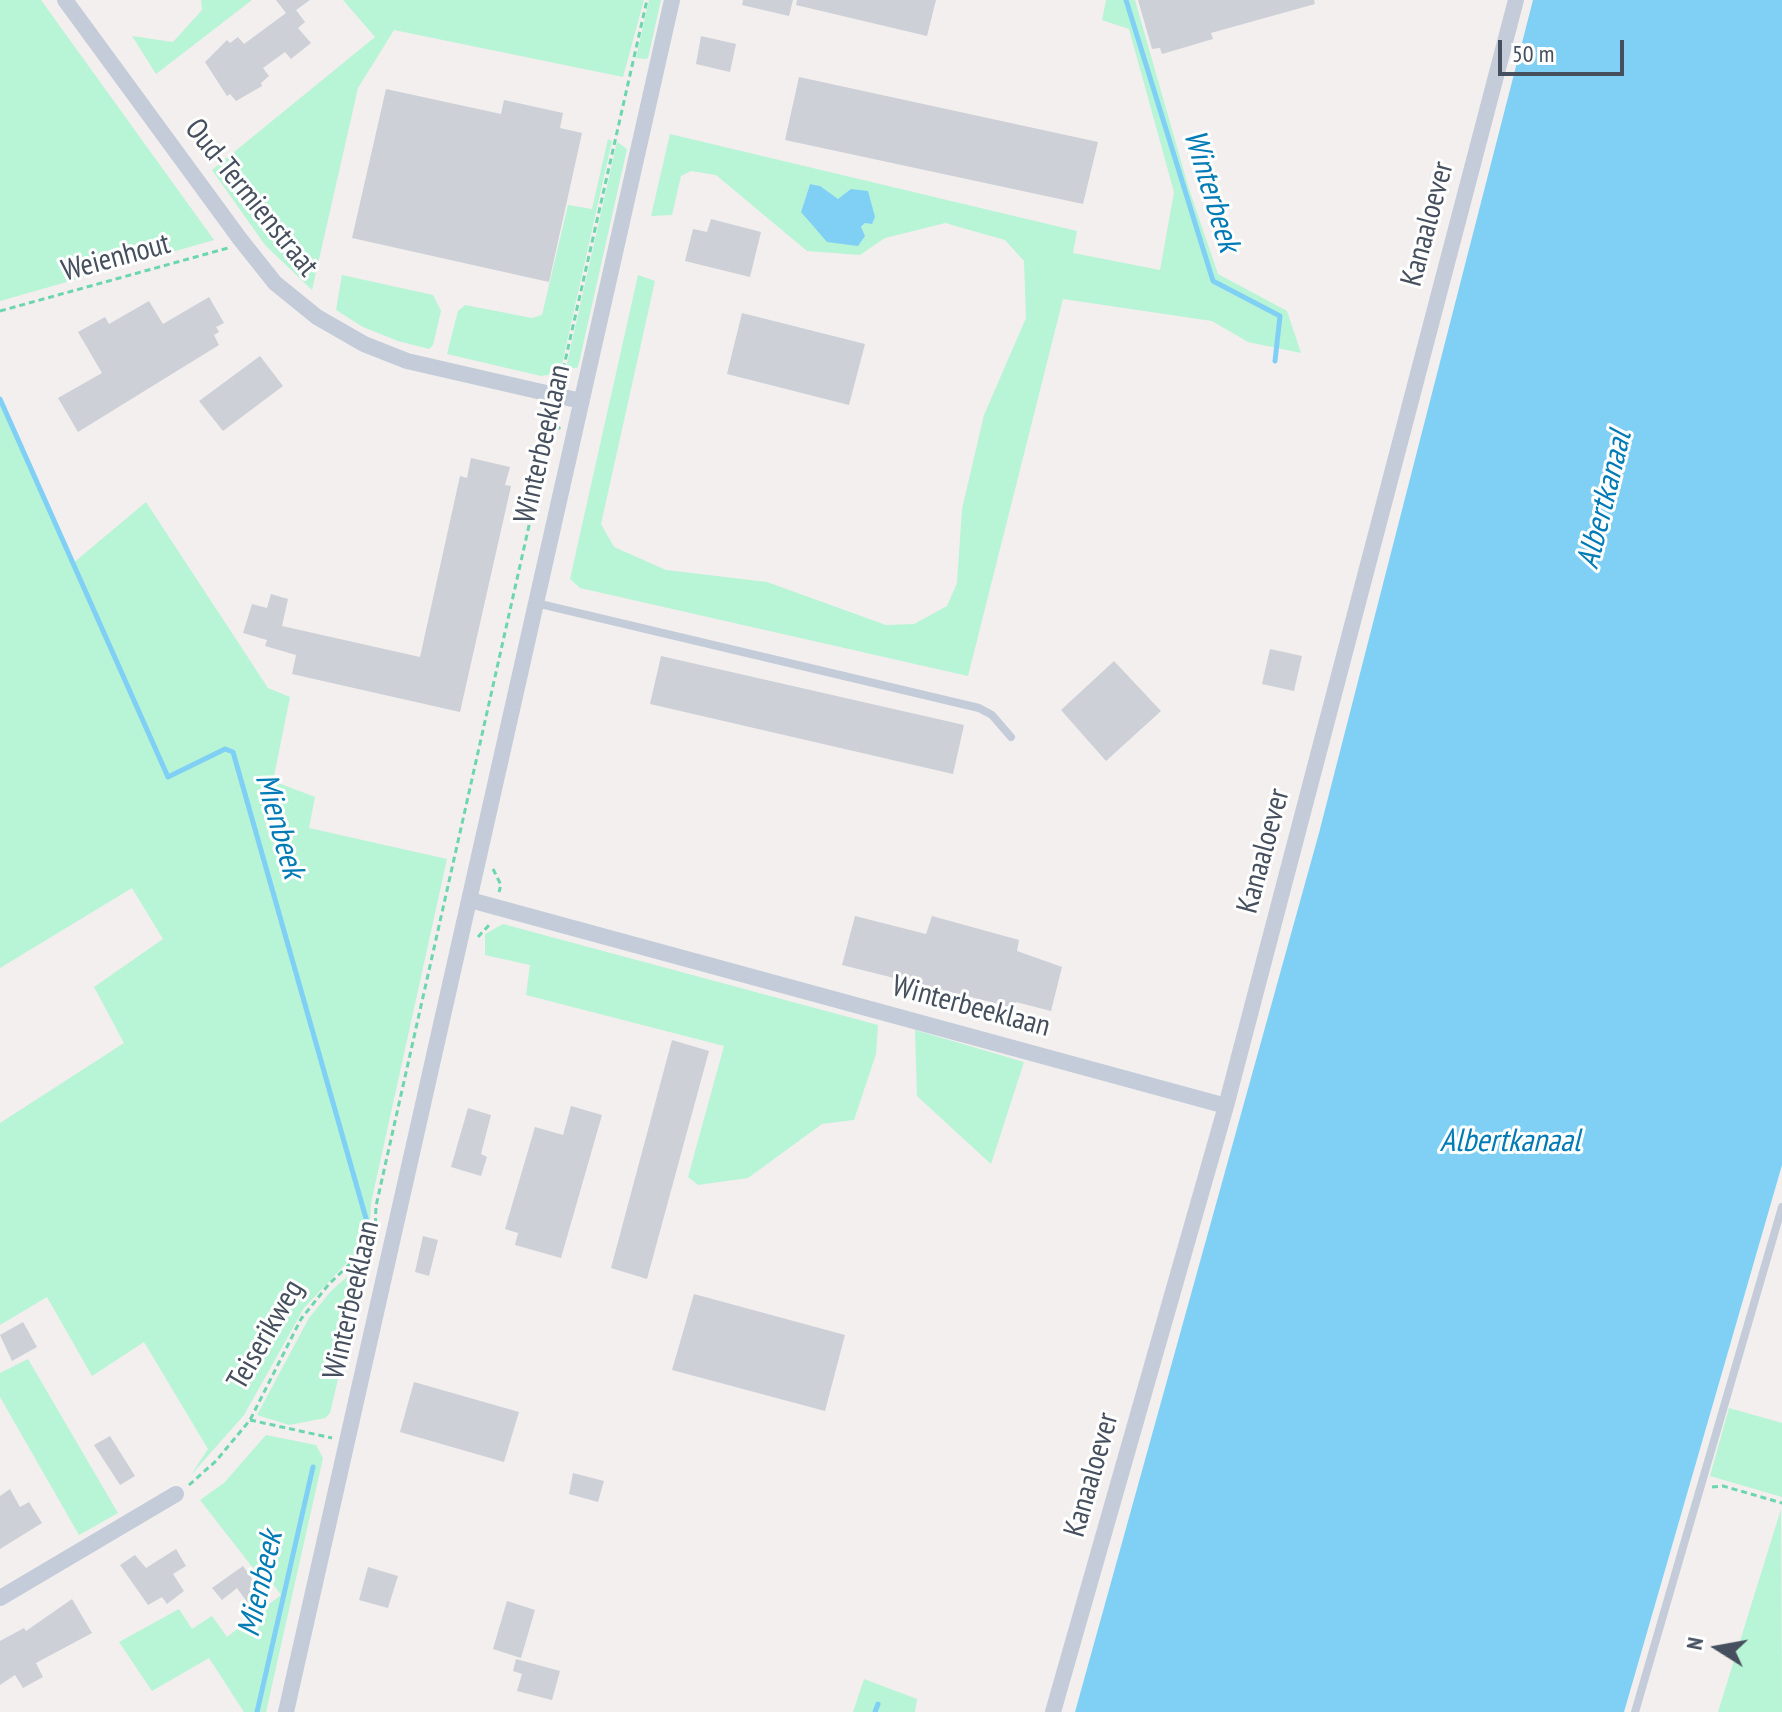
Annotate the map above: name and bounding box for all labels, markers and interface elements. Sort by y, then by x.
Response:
scale bar [1502,24,1628,74]
text: 50 m [1512,38,1554,69]
street label: Oud-Termienstraat [177,112,325,284]
water label: Winterbeek [1174,125,1248,257]
street label: Kanaaloever [1394,158,1462,290]
street label: Weienhout [58,226,174,290]
street label: Winterbeeklaan [507,361,579,527]
water label: Albertkanaal [1569,427,1641,573]
water label: Mienbeek [246,769,312,883]
street label: Kanaaloever [1230,785,1298,917]
street label: Winterbeeklaan [888,969,1054,1045]
water label: Albertkanaal [1440,1123,1580,1161]
street label: Winterbeeklaan [316,1217,388,1383]
street label: Teiserikweg [220,1274,312,1396]
street label: Kanaaloever [1057,1409,1127,1541]
water label: Mienbeek [230,1528,292,1640]
north arrow [1678,1608,1758,1688]
text: N [1680,1635,1709,1652]

